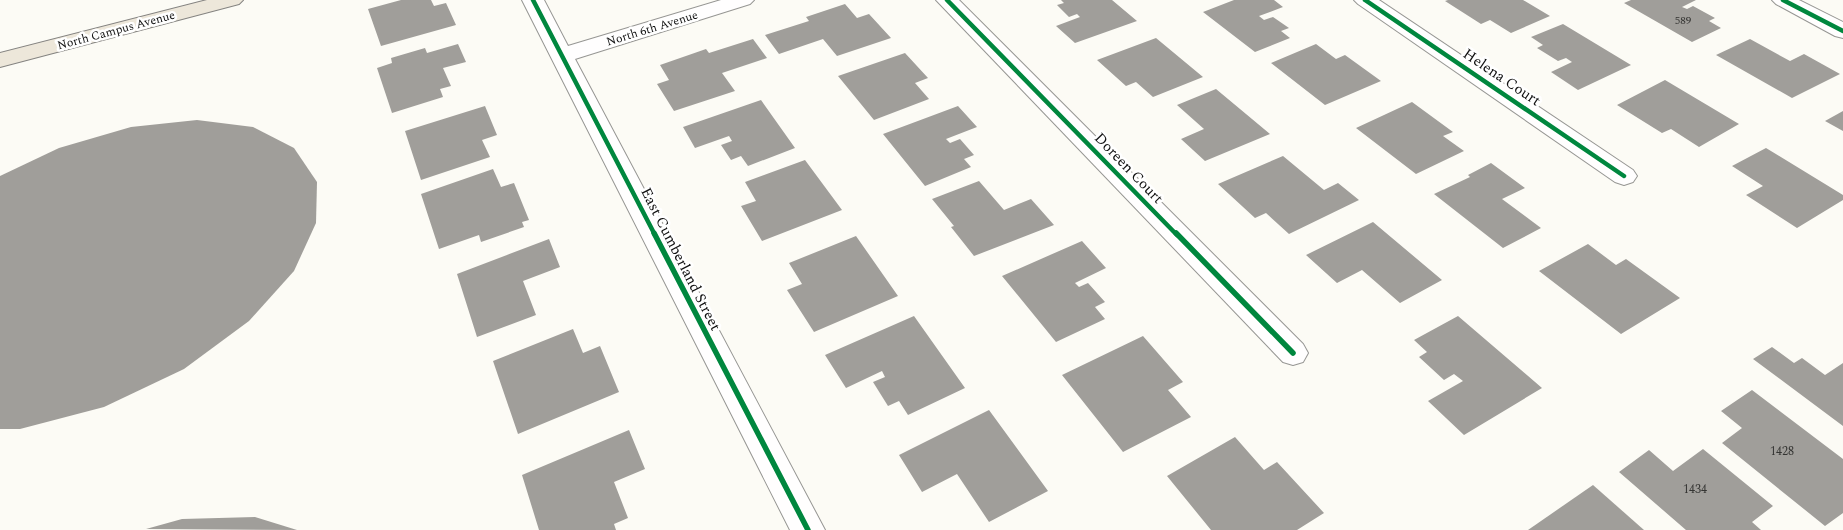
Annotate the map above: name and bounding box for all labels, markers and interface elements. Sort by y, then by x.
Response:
street label: North 6th Avenue [604,5,700,51]
street label: North Campus Avenue [55,6,177,55]
house number: 589 [1675,12,1692,29]
street label: Helena Court [1458,43,1545,112]
street label: Doreen Court [1089,127,1169,209]
street label: East Cumberland Street [634,184,727,335]
house number: 1428 [1770,442,1794,461]
house number: 1434 [1683,480,1707,499]

